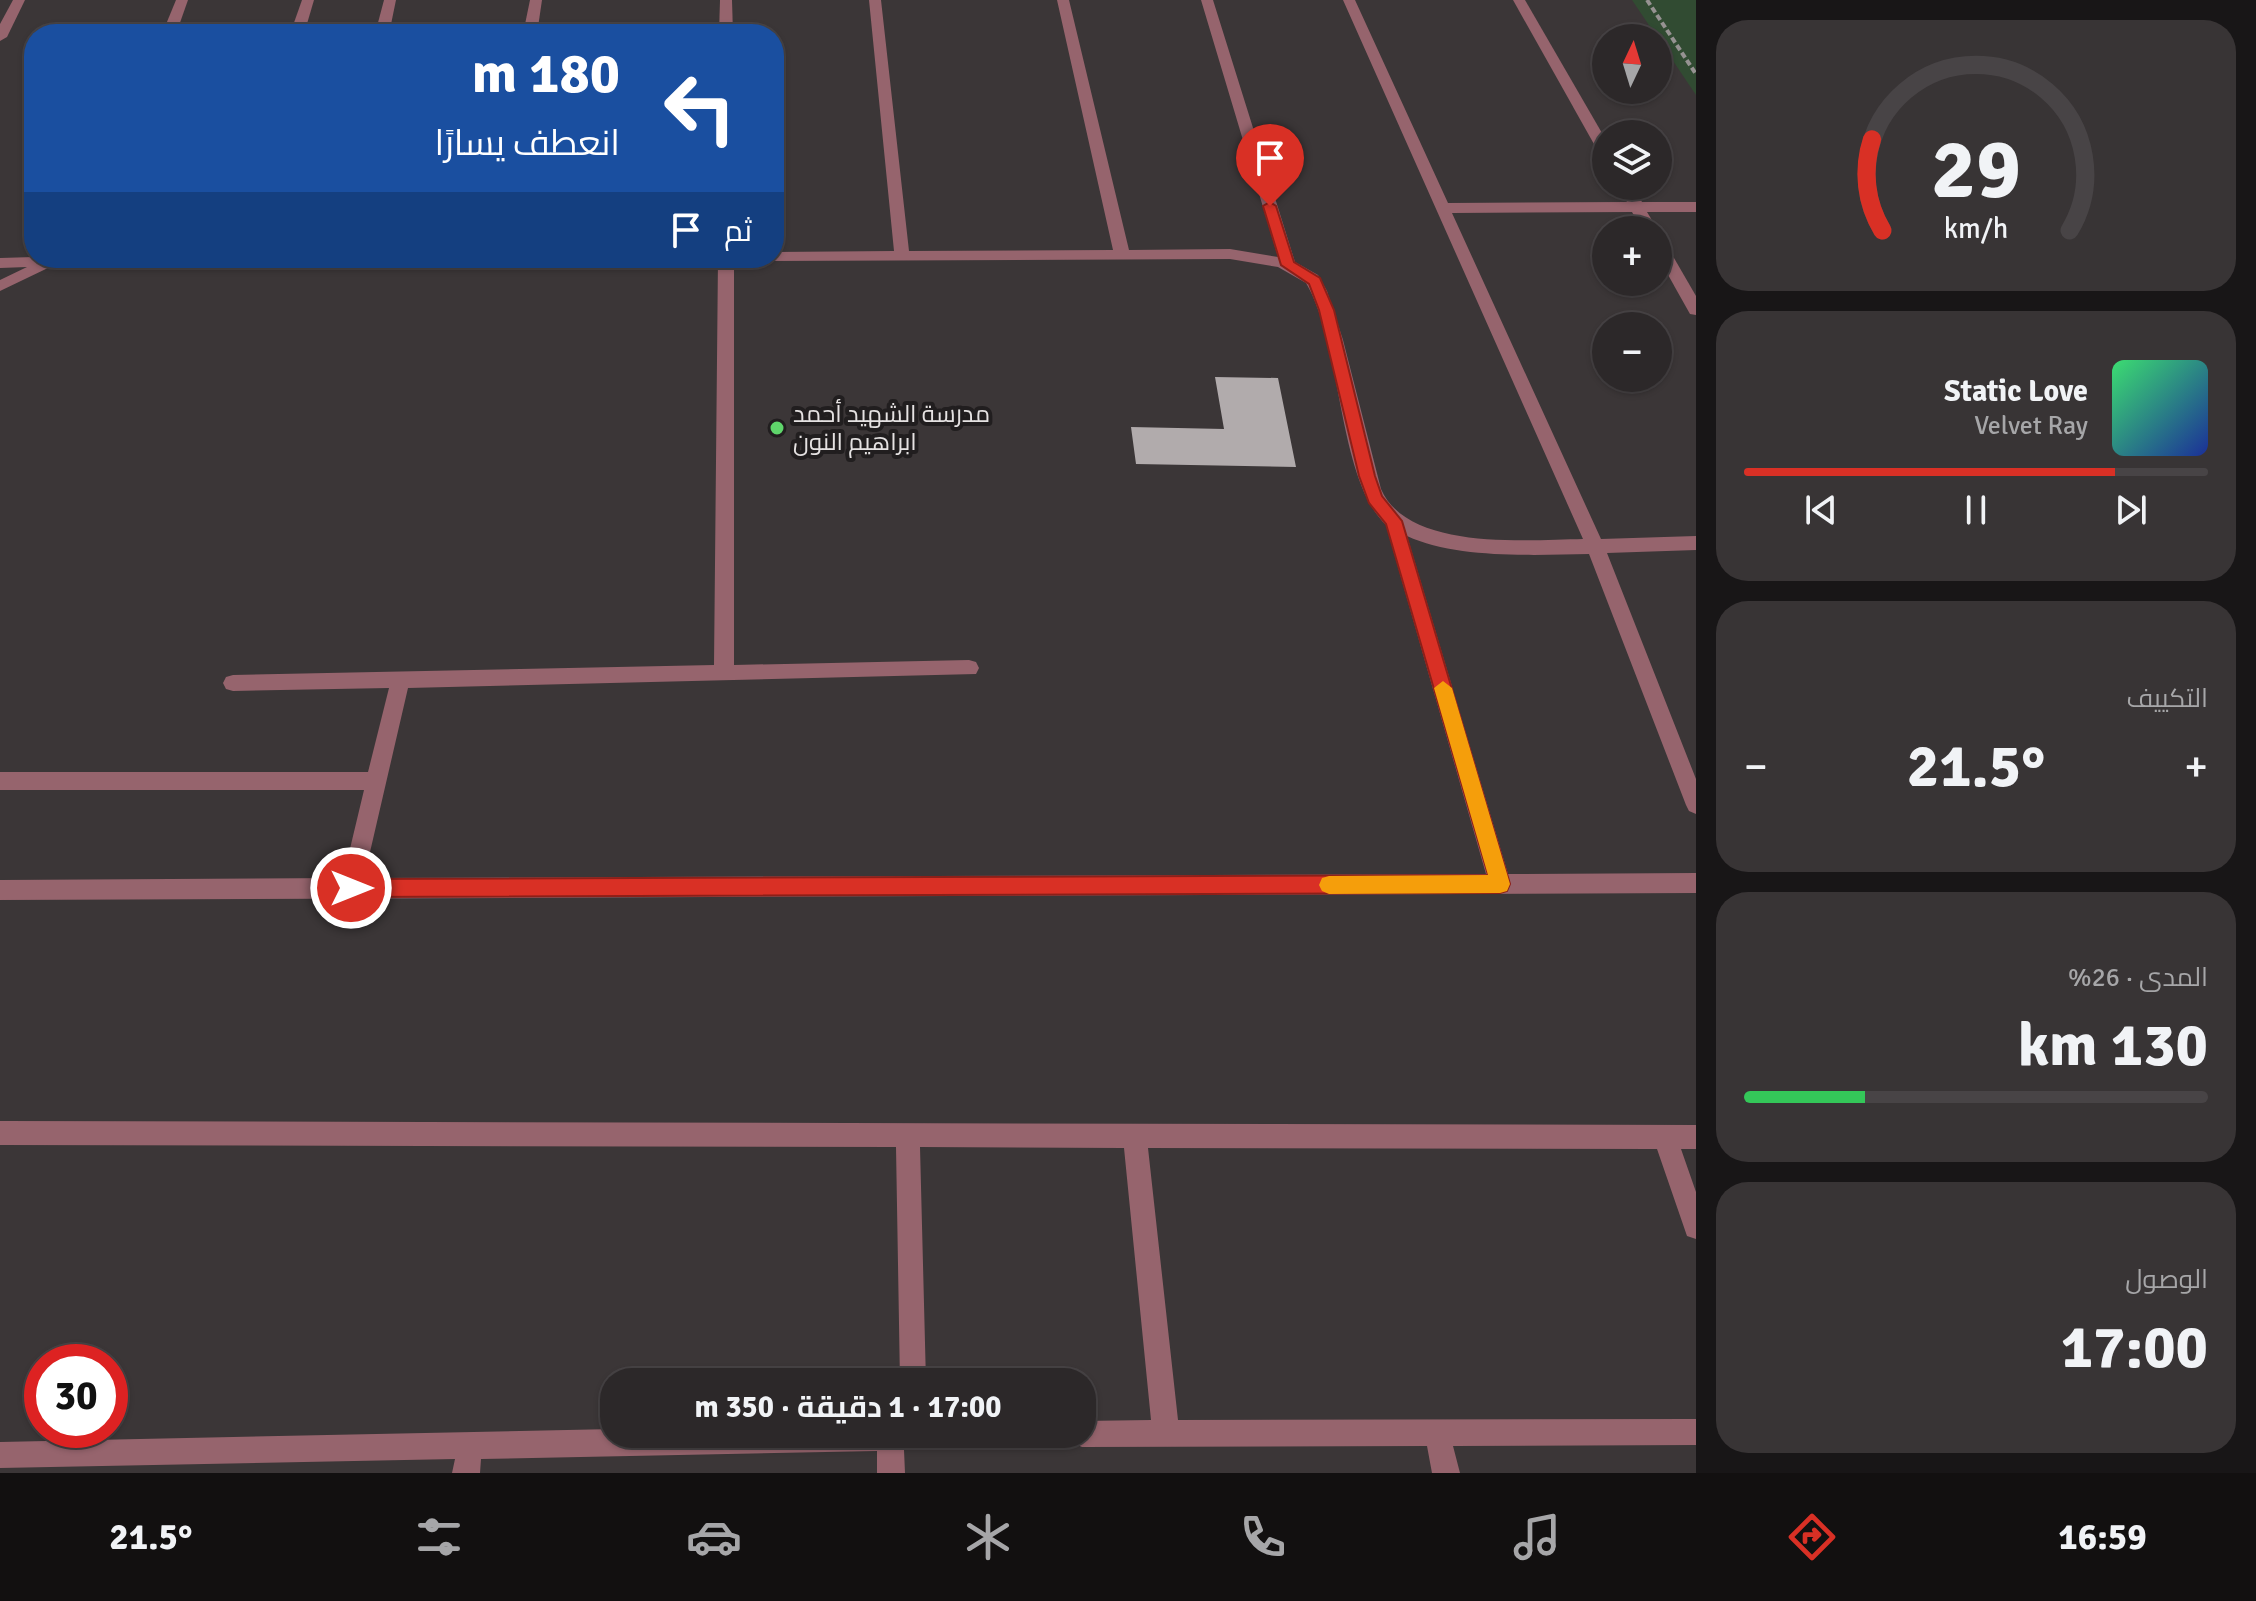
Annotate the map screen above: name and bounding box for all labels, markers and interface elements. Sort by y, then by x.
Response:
north arrow [1592,24,1672,104]
map controls [1592,24,1672,392]
text: 180 m [472,39,620,108]
icon: left [648,56,752,160]
text: 29 [1931,119,2021,221]
button: layers [1592,120,1672,200]
text: انعطف يسارًا [435,121,620,166]
pin [1236,124,1304,206]
icon: arrive [1248,136,1292,180]
icon: arrive [664,208,708,252]
text: km/h [1944,211,2008,246]
text: ثم [724,213,752,250]
button: + [1592,216,1672,296]
button: − [1592,312,1672,392]
text: Static Love [1944,373,2088,410]
place label: مدرسة الشهيد أحمد ابراهيم النون [793,398,990,458]
text: Velvet Ray [1974,410,2088,442]
marker: مدرسة الشهيد أحمد ابراهيم النون [768,419,786,437]
icon: previous [1799,488,1843,532]
icon: pause [1954,488,1998,532]
icon: next [2109,488,2153,532]
text: التكييف [2126,683,2208,715]
text: 21.5° [1907,730,2045,804]
text: − [1744,740,1768,794]
text: + [2184,740,2208,794]
position arrow [309,846,393,930]
text: المدى · 26% [2068,962,2208,994]
text: 130 km [2018,1009,2208,1083]
text: الوصول [2125,1264,2208,1296]
text: 17:00 [2061,1311,2208,1385]
speed limit sign: 30 [24,1344,128,1448]
text: 17:00 · 1 دقيقة · 350 m [695,1389,1001,1426]
icon: filters [411,1509,467,1565]
icon: car [686,1509,742,1565]
icon: climate [960,1509,1016,1565]
icon: phone [1235,1509,1291,1565]
icon: music [1509,1509,1565,1565]
icon: directions [1784,1509,1840,1565]
text: 21.5° [109,1515,192,1560]
text: 16:59 [2058,1515,2147,1560]

